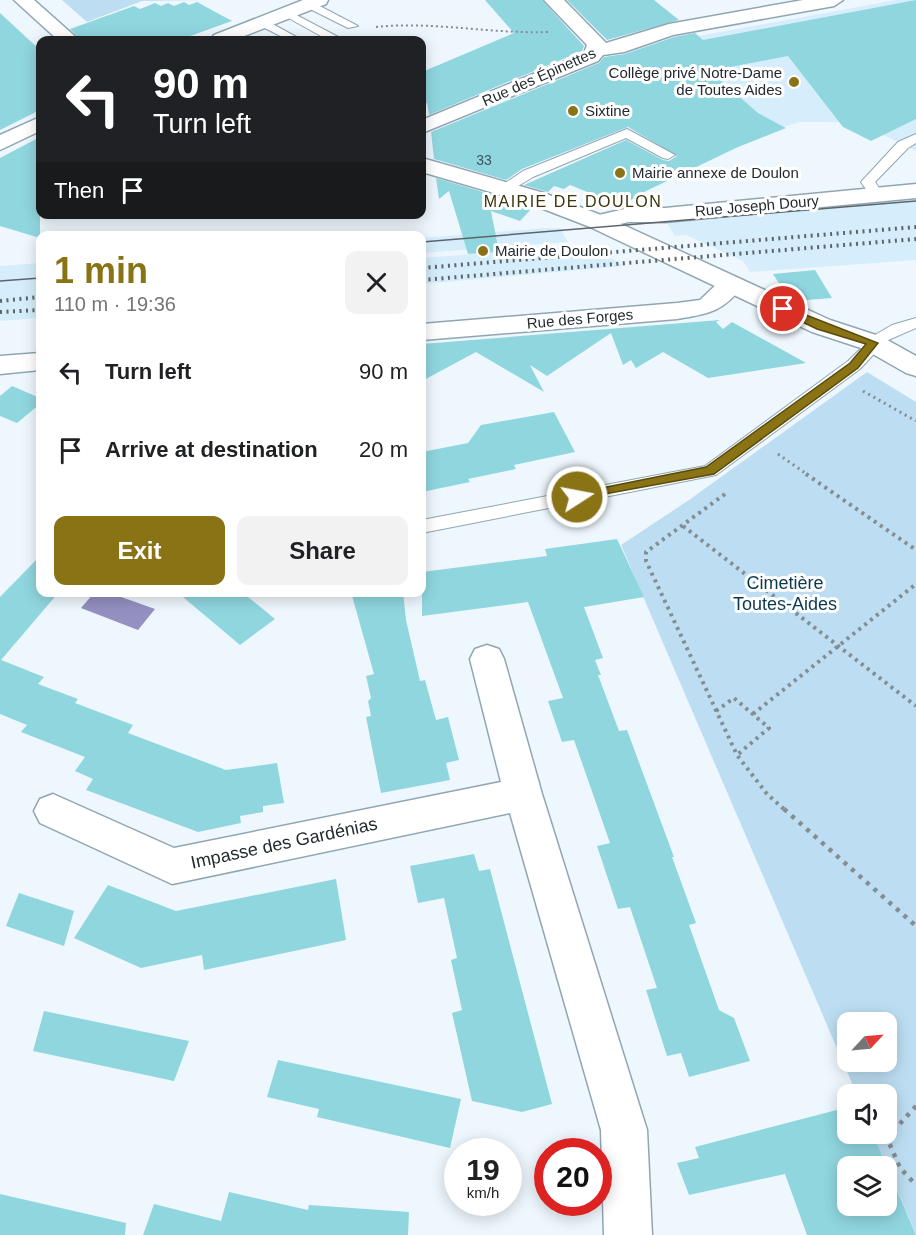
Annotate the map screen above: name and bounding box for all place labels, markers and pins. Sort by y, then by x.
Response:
place label: Collège privé Notre-Dame de Toutes Aides [609,64,782,98]
marker: Collège privé Notre-Dame de Toutes Aides [787,75,801,89]
place label: Sixtine [585,102,630,119]
marker: Sixtine [566,104,580,118]
place label: Mairie annexe de Doulon [632,164,799,181]
marker: Mairie annexe de Doulon [613,166,627,180]
place label: Mairie de Doulon [495,242,608,259]
marker: Mairie de Doulon [476,244,490,258]
pin [757,283,808,334]

